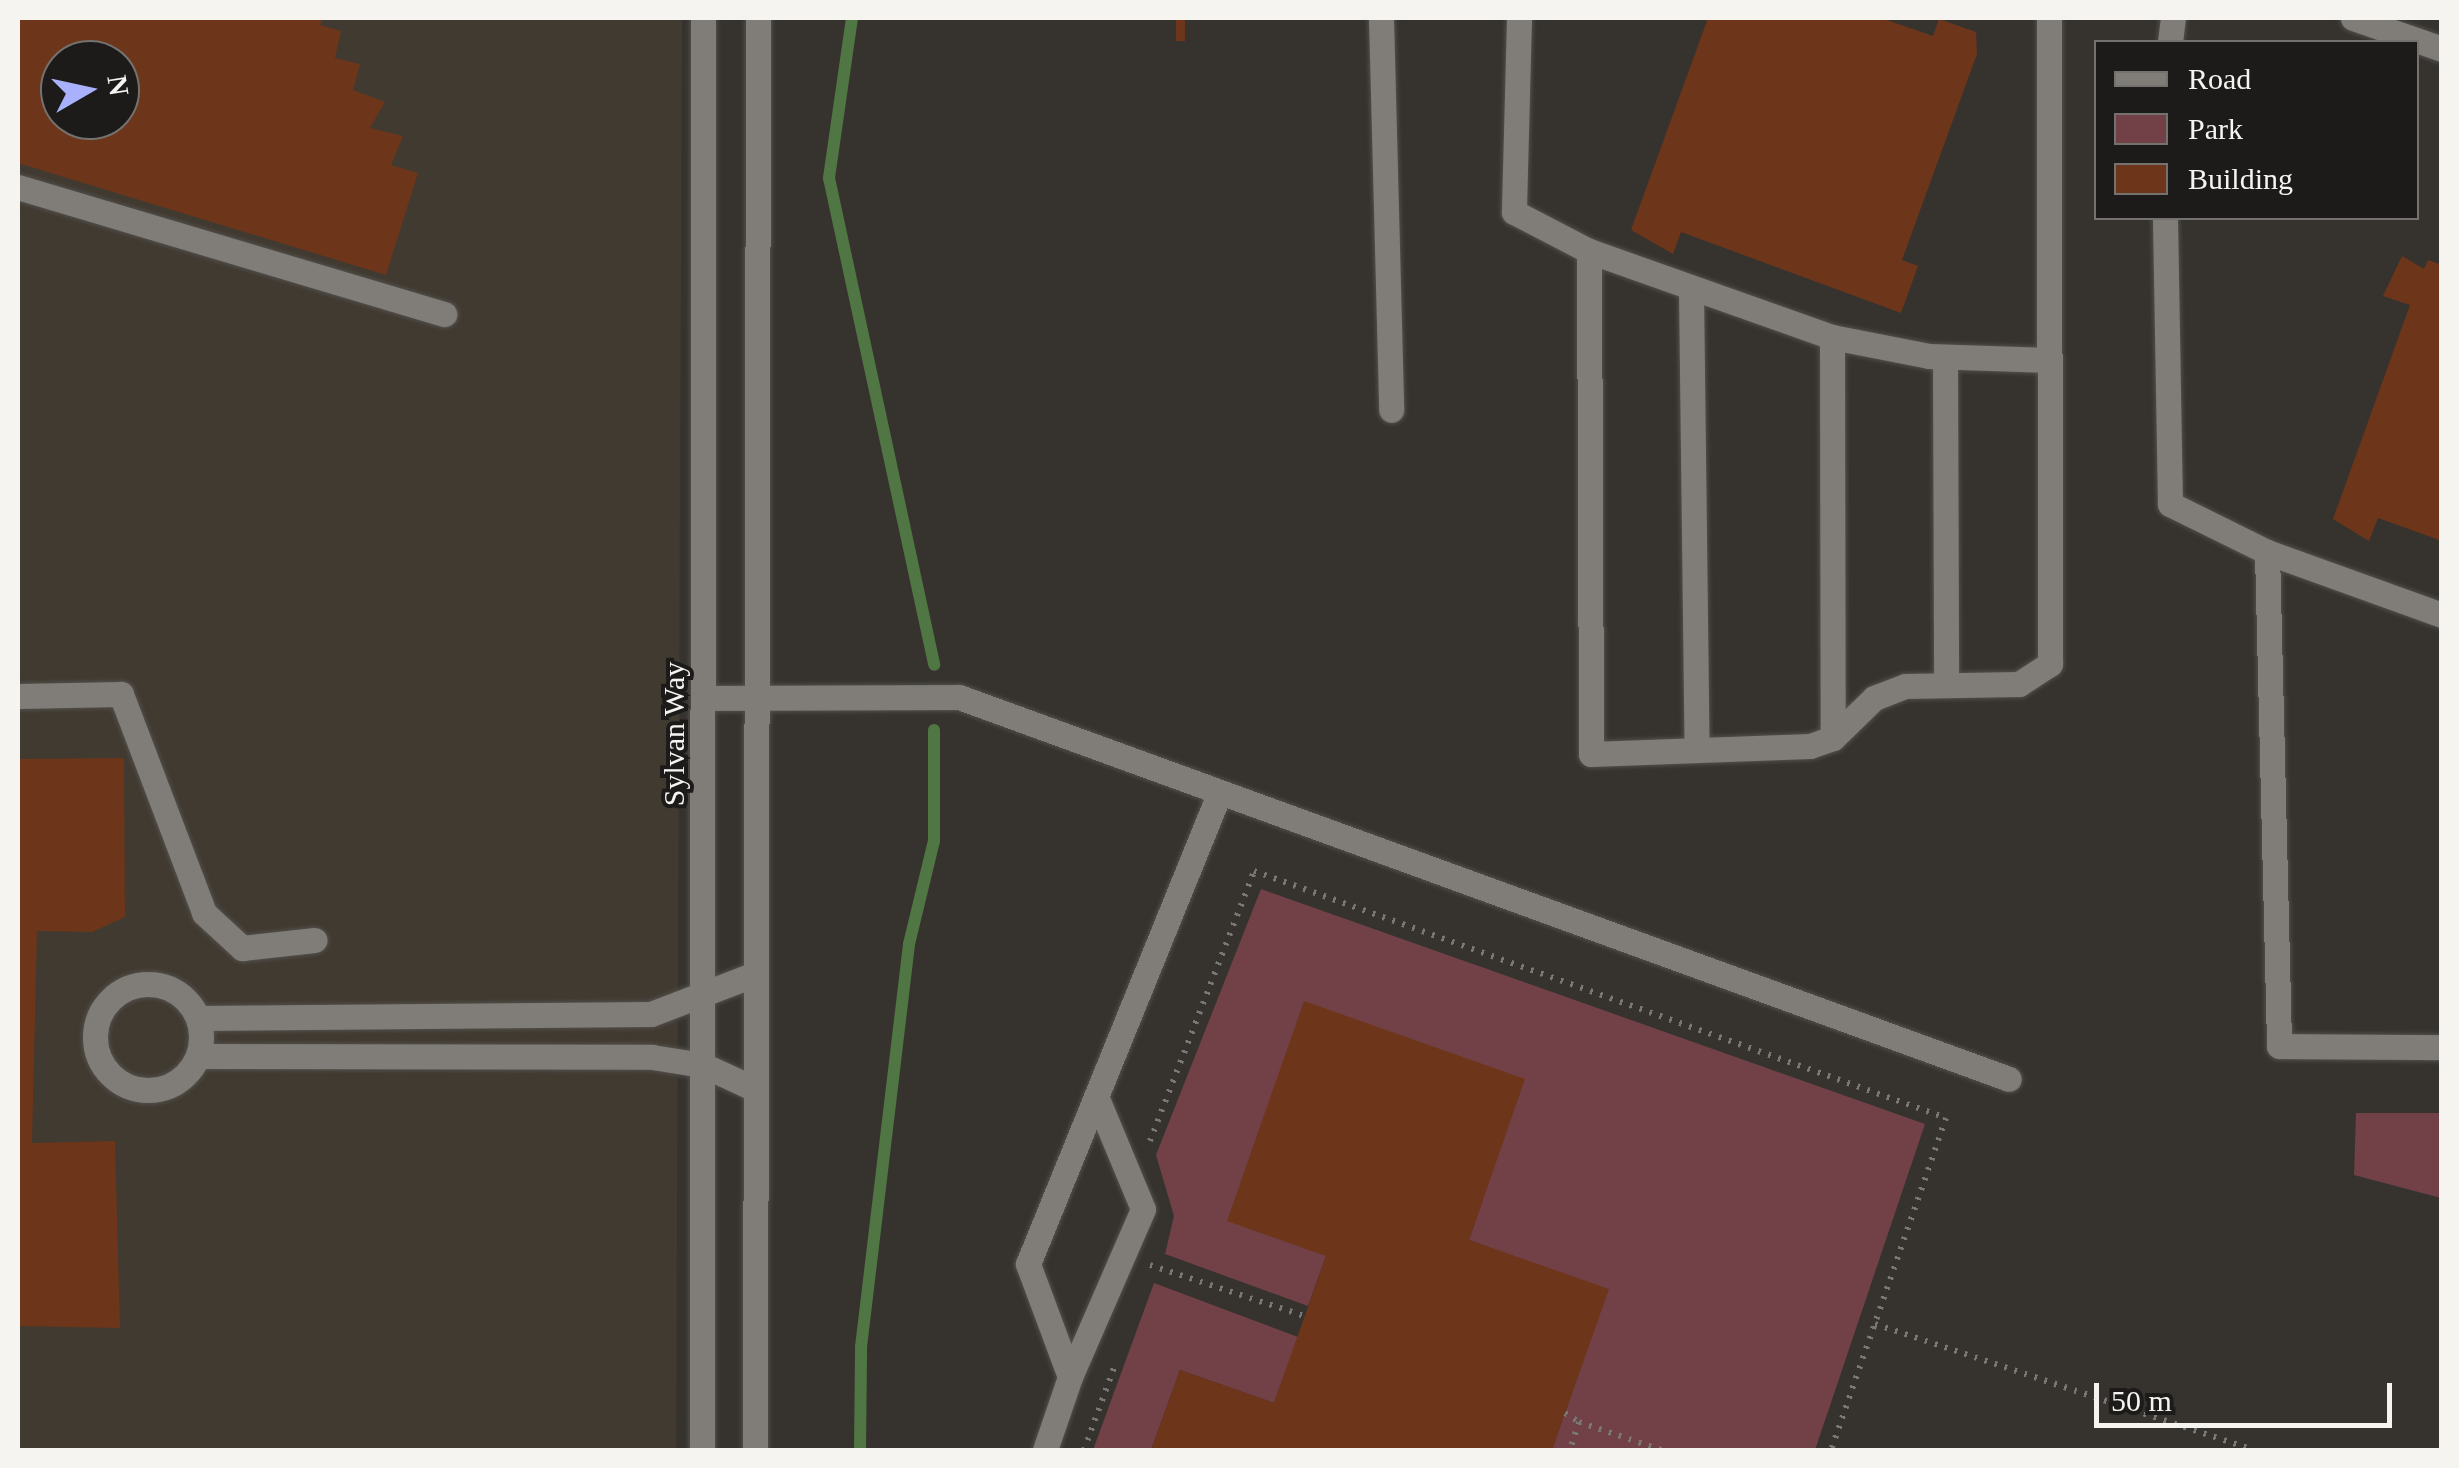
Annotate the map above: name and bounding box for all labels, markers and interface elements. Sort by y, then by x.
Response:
north arrow [40,40,140,140]
legend [2094,40,2419,220]
text: Road [2188,62,2251,95]
text: N [101,73,135,98]
text: Park [2188,112,2243,145]
text: Building [2188,162,2293,195]
street label: Sylvan Way [656,661,692,807]
scale bar [2099,1363,2396,1425]
text: 50 m [2111,1384,2172,1417]

